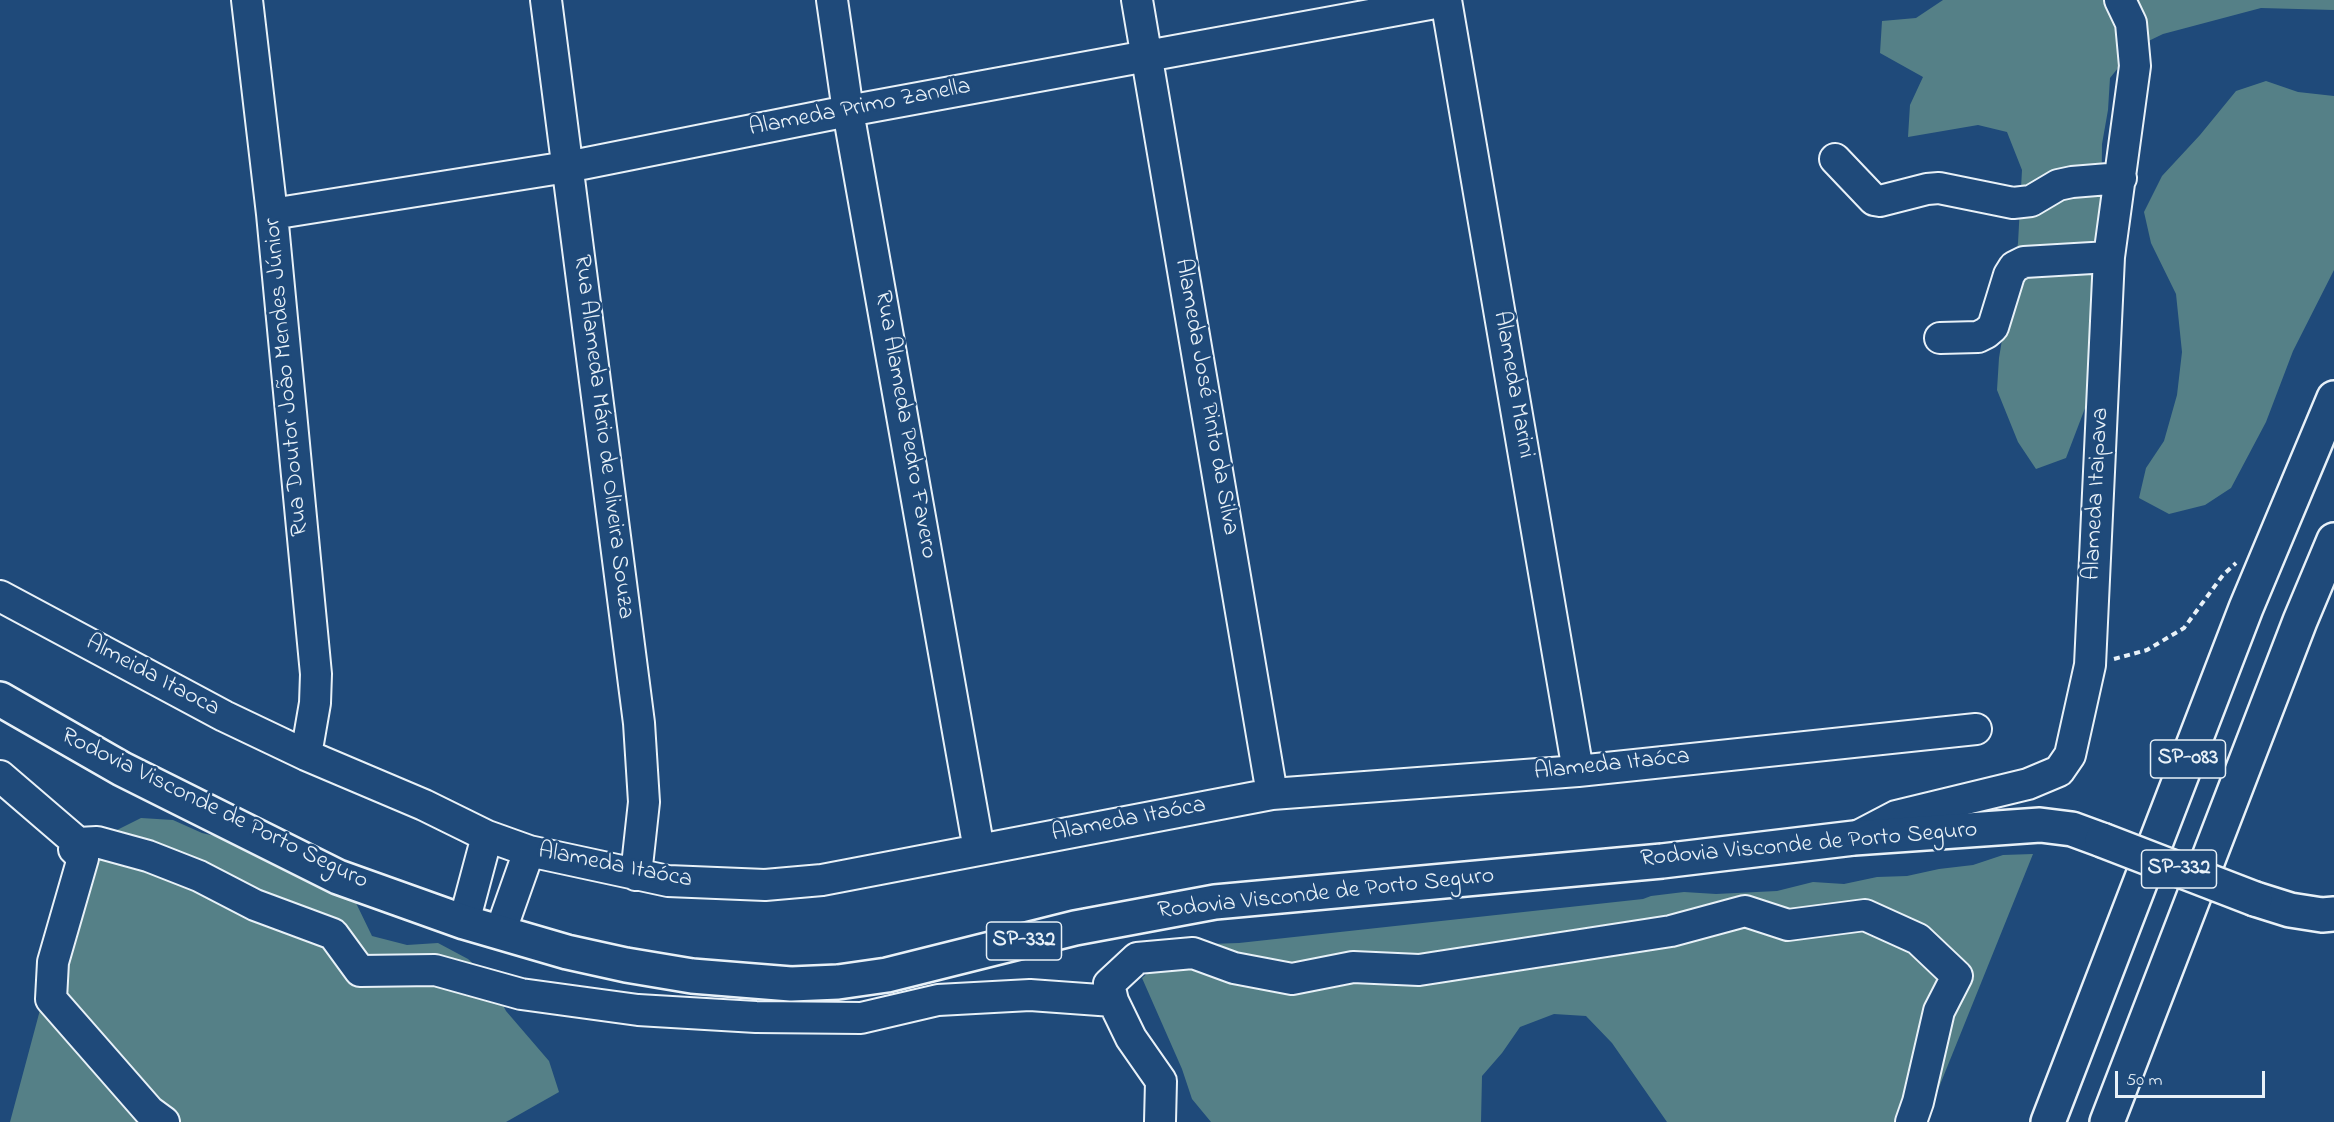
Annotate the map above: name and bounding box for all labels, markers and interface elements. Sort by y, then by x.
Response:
street label: Alameda Primo Zanella [747,73,973,145]
street label: Rua Doutor João Mendes Júnior [260,217,316,537]
street label: Rua Alameda Mário de Oliveira Souza [565,253,639,621]
street label: Alameda José Pinto da Silva [1166,256,1244,538]
street label: Rua Alameda Pedro Favero [866,289,942,561]
street label: Alameda Marini [1485,309,1539,461]
street label: Alameda Itaipava [2079,407,2117,581]
street label: Almeida Itaoca [80,630,224,724]
street label: Rodovia Visconde de Porto Seguro [56,723,372,897]
road number: SP-083 [2150,740,2226,778]
street label: Alameda Itaóca [1533,744,1691,788]
street label: Alameda Itaóca [1050,792,1208,850]
street label: Rodovia Visconde de Porto Seguro [1639,817,1979,875]
street label: Alameda Itaóca [536,838,694,896]
road number: SP-332 [2142,850,2216,888]
street label: Rodovia Visconde de Porto Seguro [1156,863,1496,927]
road number: SP-332 [986,922,1062,960]
scale bar [2118,1059,2268,1097]
text: 50 m [2126,1068,2163,1094]

